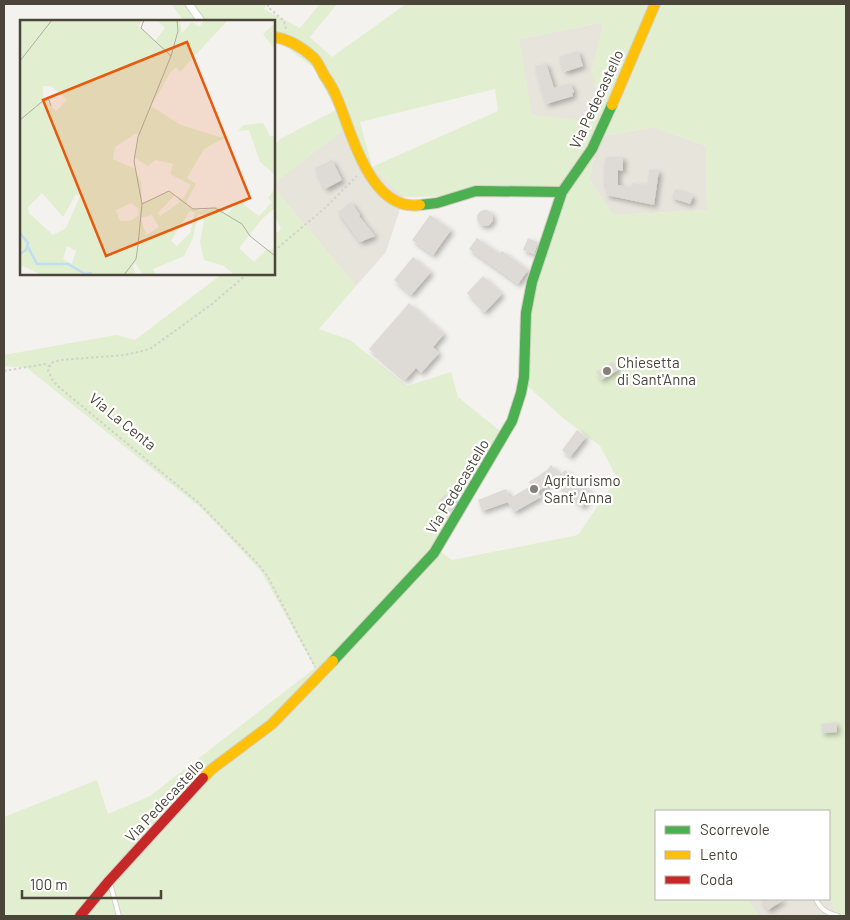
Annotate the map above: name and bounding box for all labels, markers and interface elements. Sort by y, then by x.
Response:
inset map [20,20,275,275]
street label: Via Pedecastello [565,47,627,151]
place label: Chiesetta di Sant'Anna [617,353,696,388]
marker: Chiesetta di Sant'Anna [601,365,613,377]
street label: Via La Centa [86,389,160,453]
street label: Via Pedecastello [422,435,492,537]
place label: Agriturismo Sant' Anna [544,471,621,506]
marker: Agriturismo Sant' Anna [528,483,540,495]
street label: Via Pedecastello [121,755,207,845]
legend [655,810,830,900]
text: Scorrevole [700,820,770,838]
text: Lento [700,845,738,863]
scale bar [22,868,161,900]
text: Coda [700,870,733,888]
text: 100 m [30,875,68,893]

